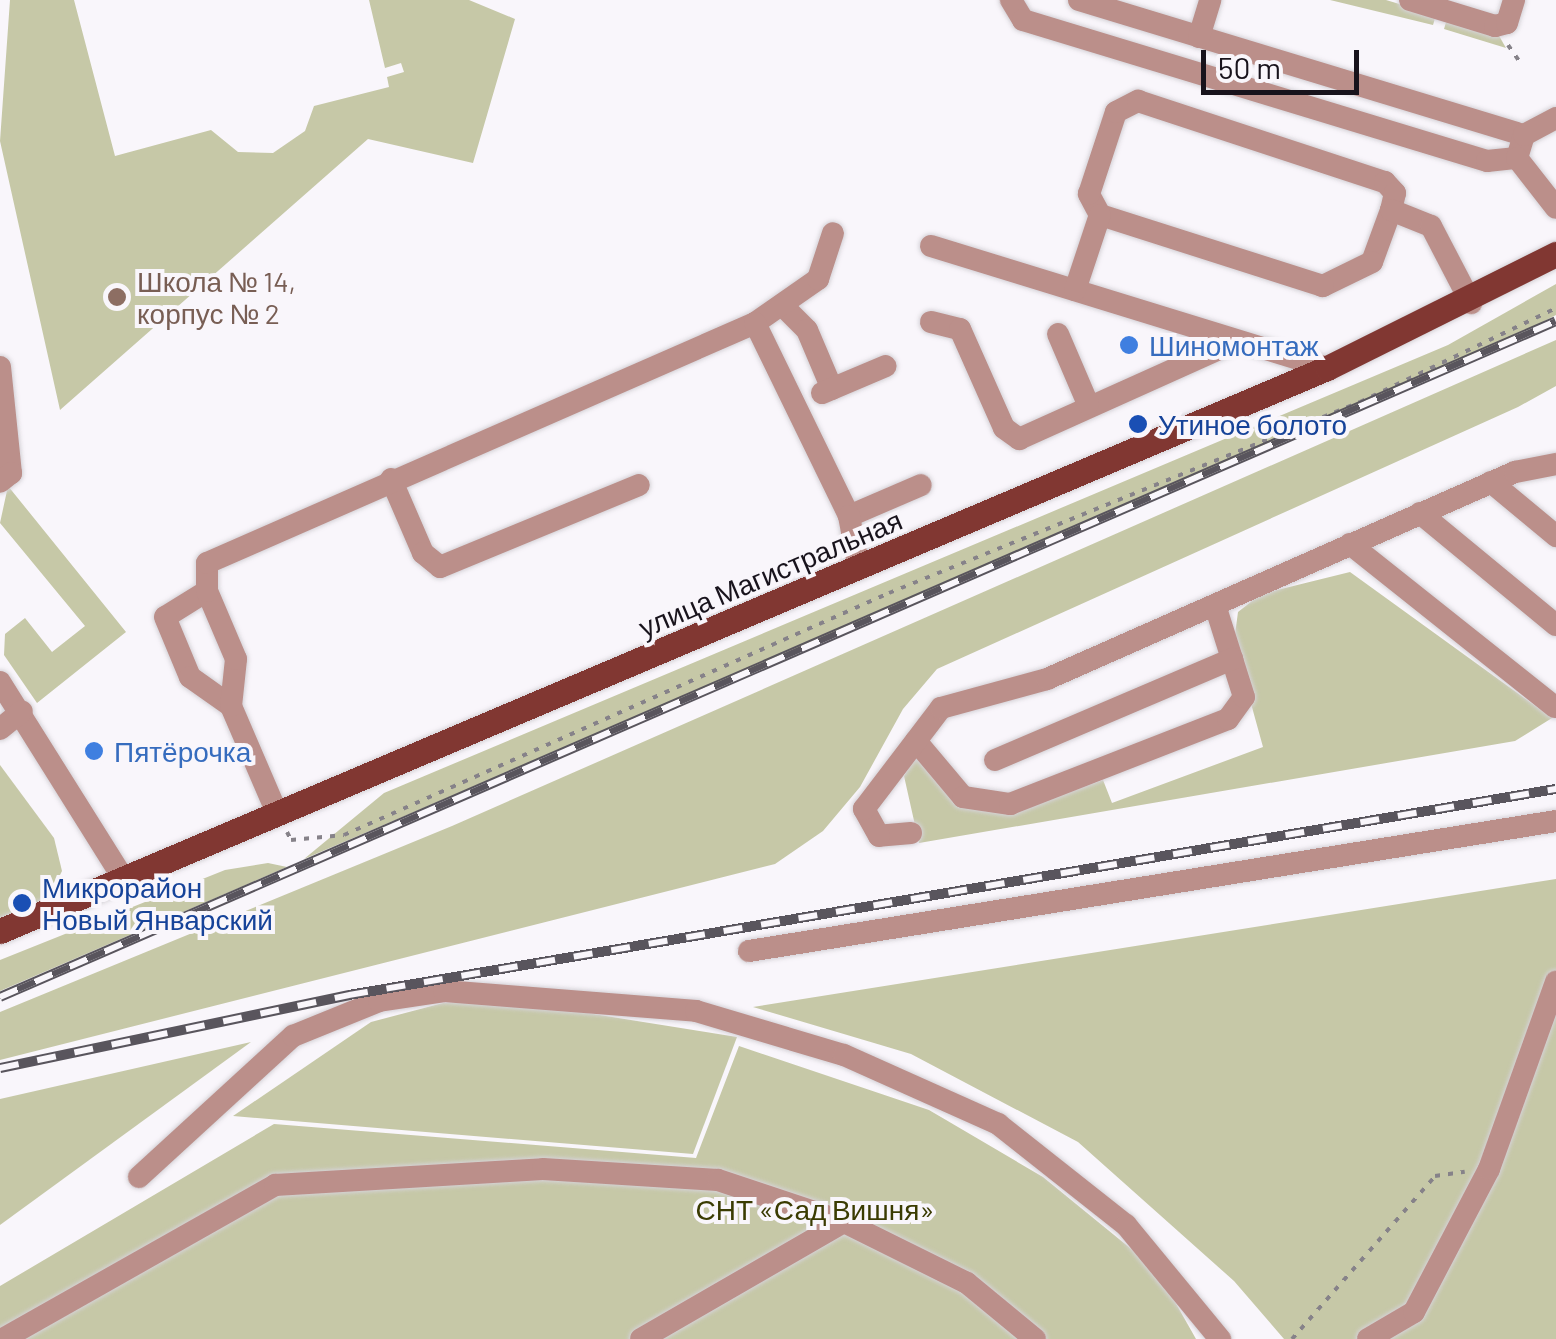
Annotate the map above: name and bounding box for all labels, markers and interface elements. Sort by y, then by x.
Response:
scale bar [1206,30,1364,92]
text: 50 m [1218,49,1281,85]
place label: Школа № 14, корпус № 2 [137,264,296,330]
marker: Школа № 14, корпус № 2 [106,286,128,308]
place label: Шиномонтаж [1149,328,1318,362]
marker: Шиномонтаж [1118,334,1140,356]
place label: Утиное болото [1158,407,1347,441]
marker: Утиное болото [1127,413,1149,435]
street label: улица Магистральная [633,502,907,644]
place label: Пятёрочка [114,734,251,768]
marker: Пятёрочка [83,740,105,762]
place label: Микрорайон Новый Январский [42,870,273,936]
marker: Микрорайон Новый Январский [11,892,33,914]
park label: СНТ «Сад Вишня» [696,1192,934,1226]

